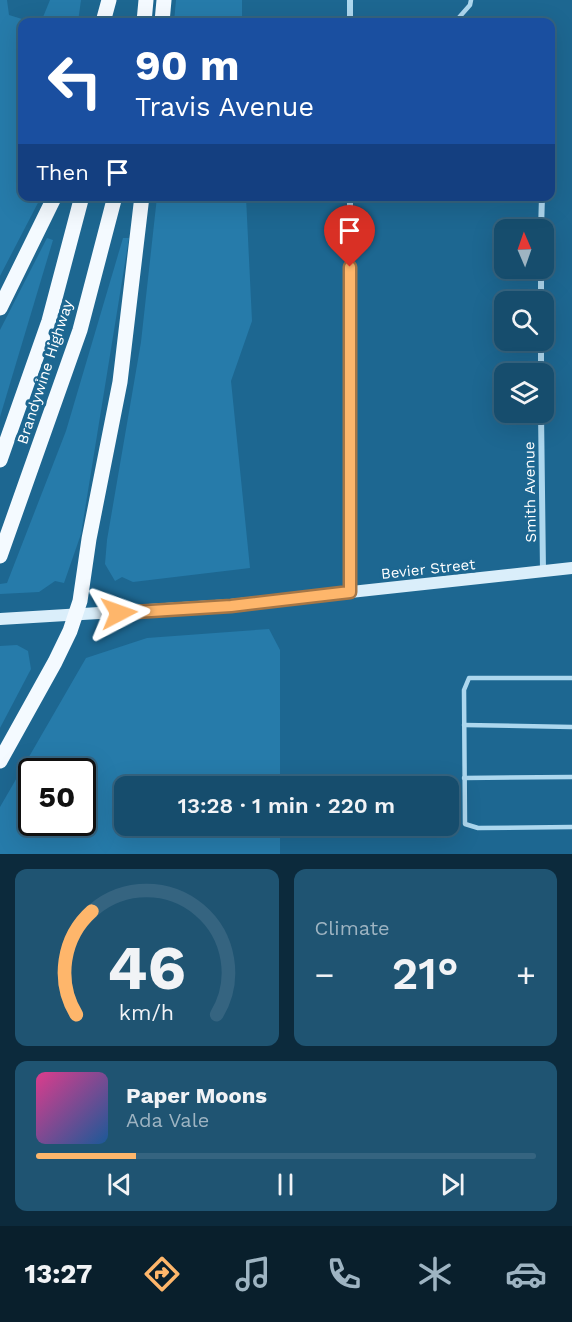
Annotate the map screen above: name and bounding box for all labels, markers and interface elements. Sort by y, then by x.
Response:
text: 90 m [135,41,239,90]
icon: left [36,42,114,120]
text: Travis Avenue [135,91,314,123]
icon: arrive [101,156,134,189]
text: Then [36,160,89,185]
pin [324,205,375,267]
icon: arrive [333,214,366,247]
north arrow [494,219,554,279]
map controls [494,219,554,423]
button: search [494,291,554,351]
street label: Brandywine Highway [13,297,77,446]
button: layers [494,363,554,423]
street label: Smith Avenue [520,441,540,543]
street label: Bevier Street [380,555,477,583]
position arrow [87,581,151,645]
speed limit sign: 50 [18,758,96,836]
text: 13:28 · 1 min · 220 m [178,793,395,818]
text: Climate [315,916,390,940]
text: 46 [107,931,186,1004]
text: 21° [392,947,459,1000]
text: − [315,955,334,994]
text: + [516,955,536,994]
text: km/h [119,1000,174,1025]
text: Paper Moons [126,1083,267,1108]
text: Ada Vale [126,1108,209,1132]
icon: previous [103,1168,136,1201]
icon: pause [269,1168,302,1201]
icon: next [436,1168,469,1201]
icon: directions [141,1253,183,1295]
icon: music [232,1253,274,1295]
icon: phone [323,1253,365,1295]
icon: climate [414,1253,456,1295]
icon: car [505,1253,547,1295]
text: 13:27 [25,1258,92,1290]

